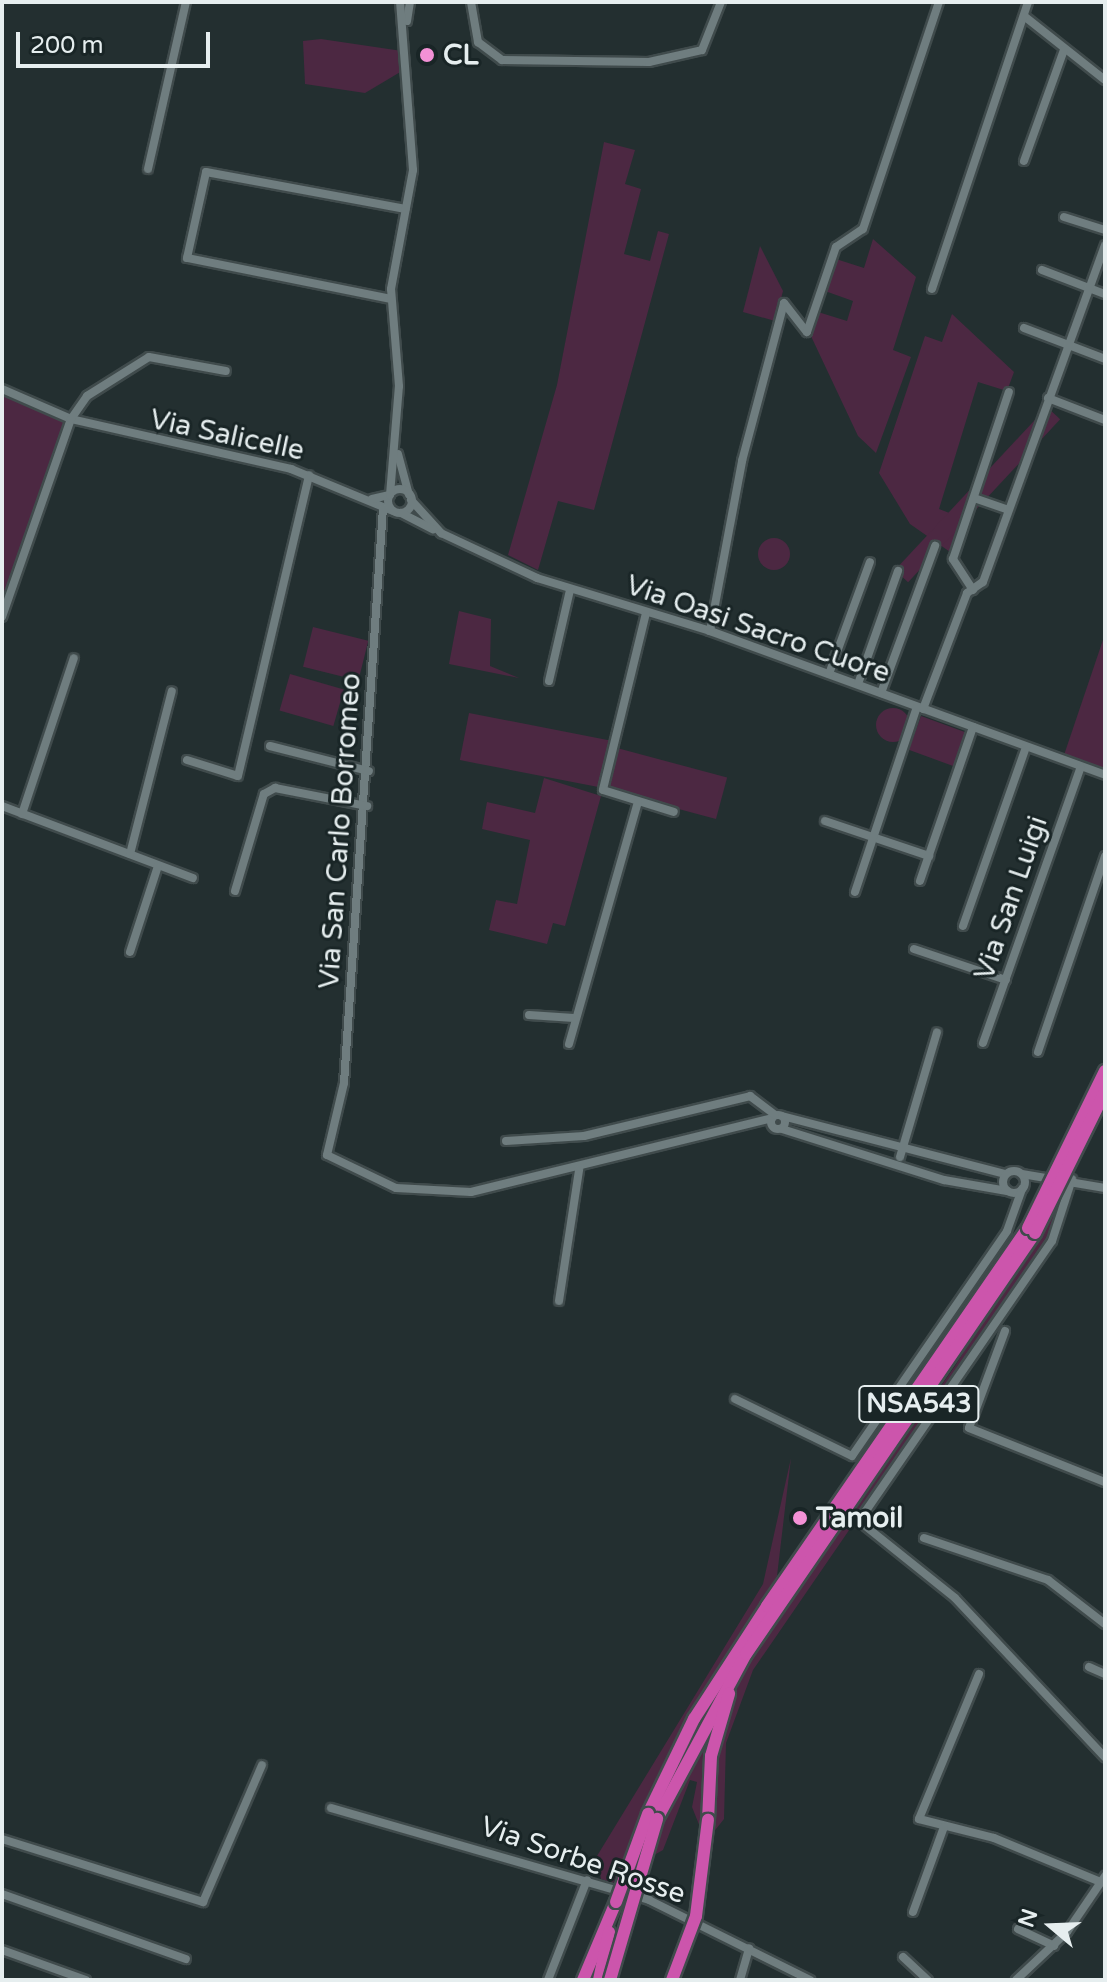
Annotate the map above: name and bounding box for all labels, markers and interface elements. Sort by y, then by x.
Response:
scale bar [20,16,214,66]
text: 200 m [30,31,104,60]
place label: CL [443,38,479,72]
marker: CL [418,46,436,64]
street label: Via Salicelle [147,402,307,468]
street label: Via Oasi Sacro Cuore [622,568,894,690]
street label: Via San Carlo Borromeo [312,672,368,990]
street label: Via San Luigi [967,812,1055,984]
road number: NSA543 [857,1382,981,1426]
place label: Tamoil [816,1501,903,1535]
marker: Tamoil [791,1509,809,1527]
street label: Via Sorbe Rosse [476,1809,690,1911]
north arrow [1011,1886,1091,1966]
text: N [1013,1906,1043,1931]

